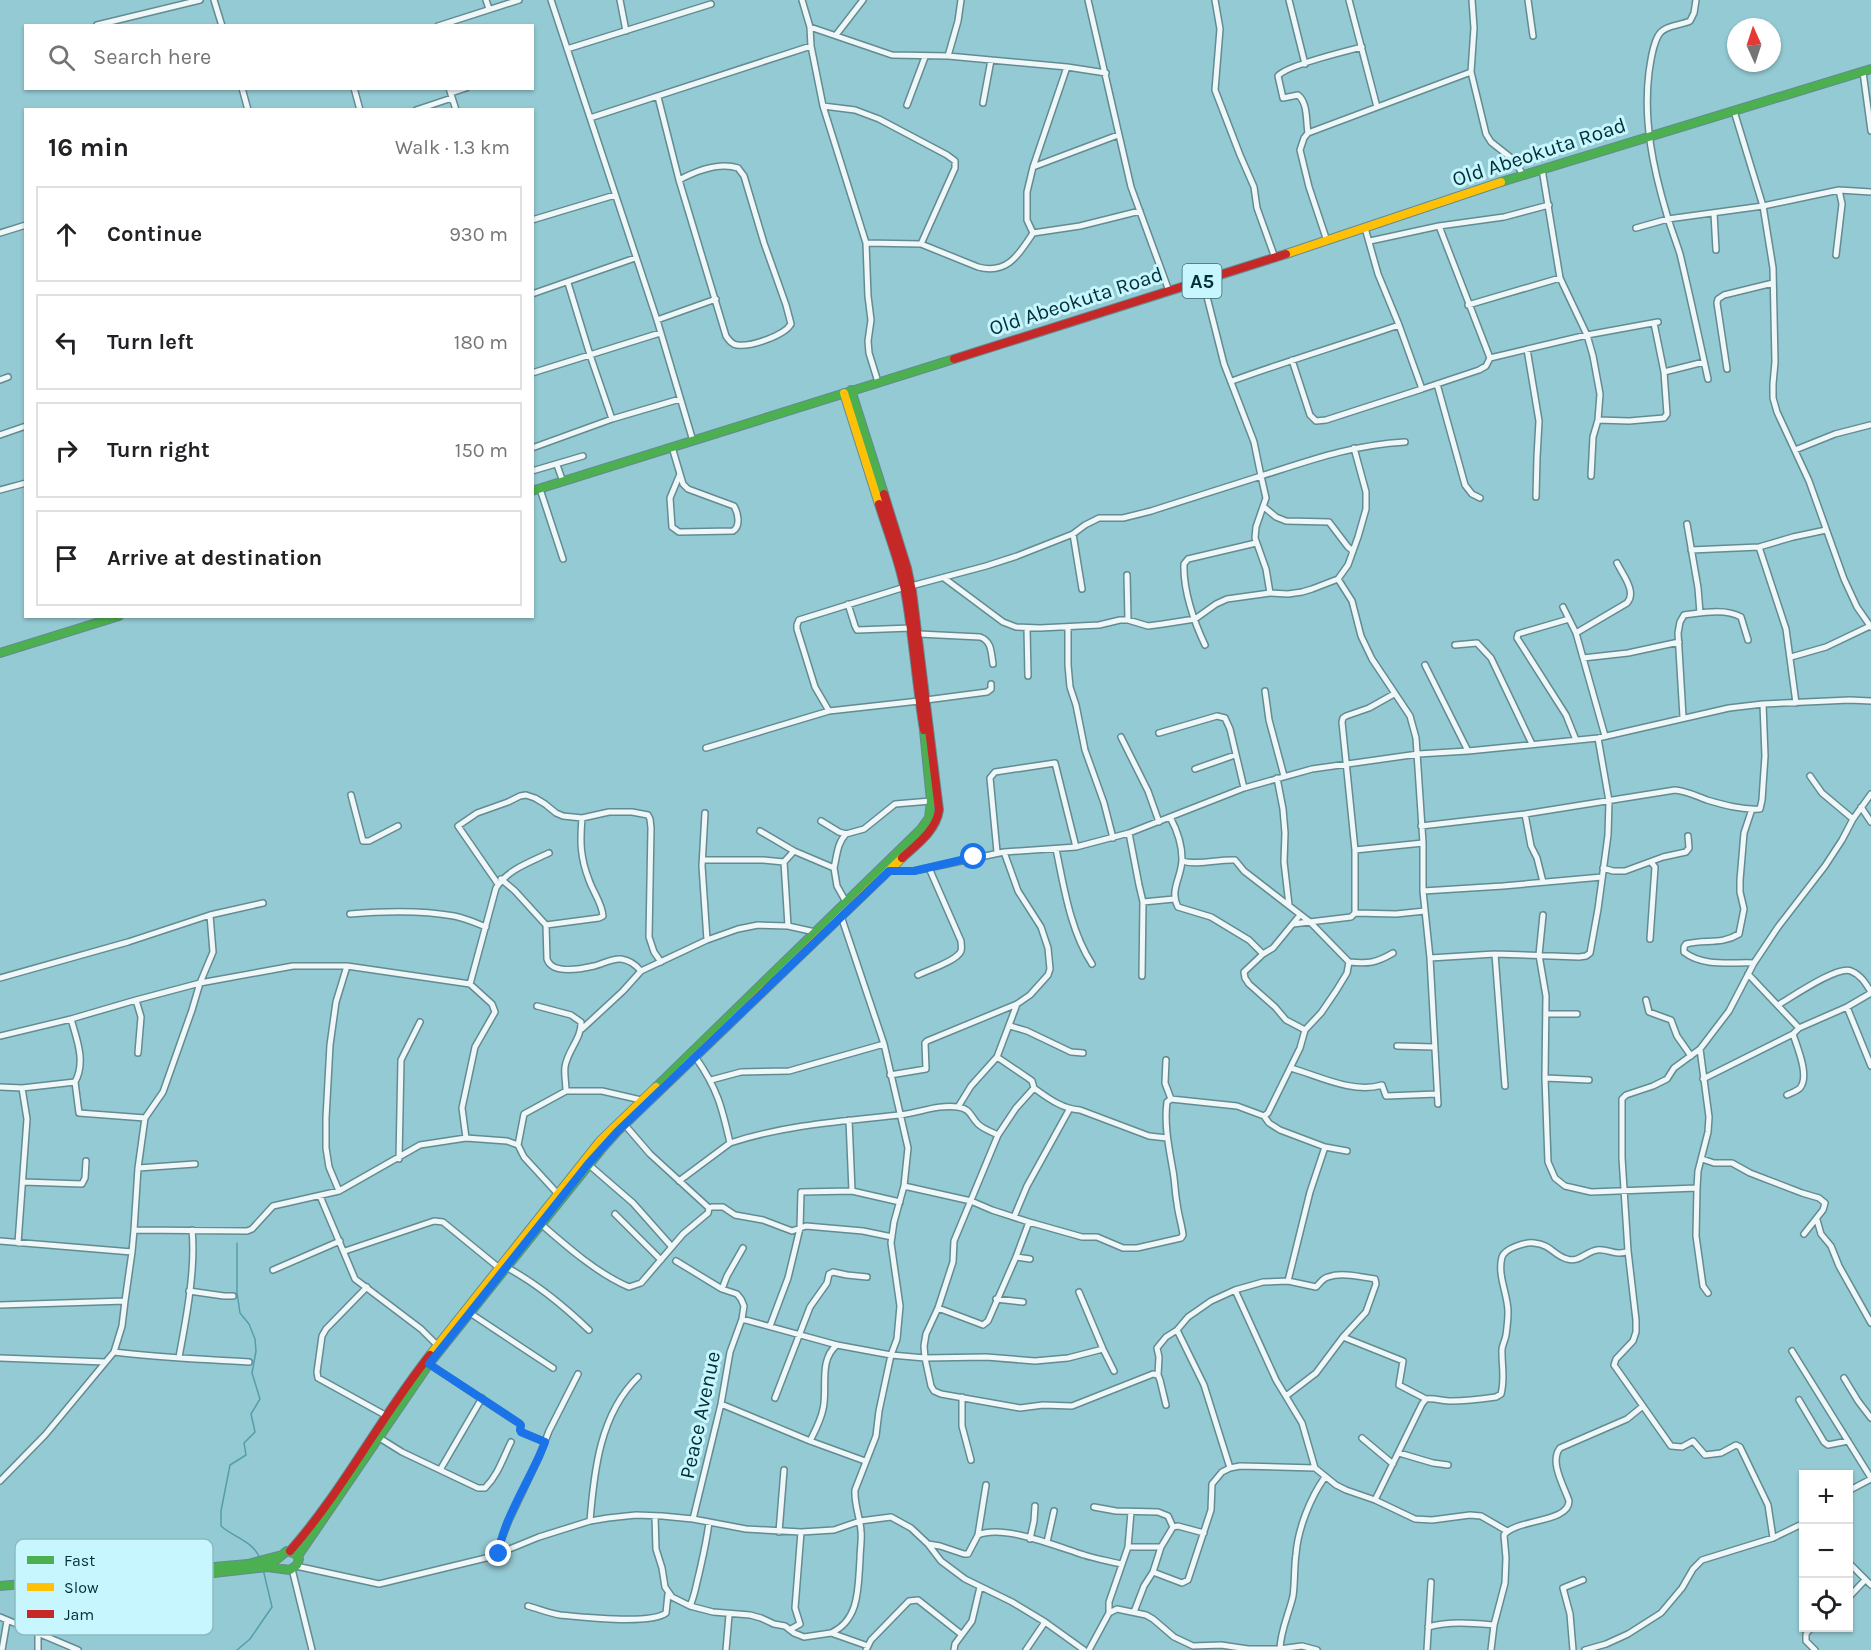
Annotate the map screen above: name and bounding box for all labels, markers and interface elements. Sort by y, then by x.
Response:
north arrow [1727,18,1781,72]
search box [24,24,534,90]
icon: search [45,41,78,74]
text: Search here [93,44,211,70]
street label: Old Abeokuta Road [1449,113,1629,191]
text: 16 min [48,132,129,163]
text: Walk · 1.3 km [395,136,510,159]
icon: ahead [50,218,83,251]
text: Continue [107,221,202,247]
text: 930 m [449,223,508,246]
street label: Old Abeokuta Road [986,262,1166,340]
road number: A5 [1182,264,1222,298]
icon: left [50,326,83,359]
text: Turn left [107,329,194,355]
text: 180 m [454,331,508,354]
icon: right [50,434,83,467]
text: Turn right [107,437,210,463]
text: 150 m [455,439,508,462]
icon: arrive [50,542,83,575]
text: Arrive at destination [107,545,322,571]
route start [960,843,986,869]
street label: Peace Avenue [675,1349,725,1481]
map controls [1799,1470,1853,1632]
button: + [1799,1470,1853,1524]
button: − [1799,1524,1853,1578]
legend [15,1539,213,1635]
route end [485,1540,511,1566]
text: Fast [64,1551,95,1570]
text: Slow [64,1578,99,1597]
button: locate [1799,1578,1853,1632]
text: Jam [64,1605,94,1624]

